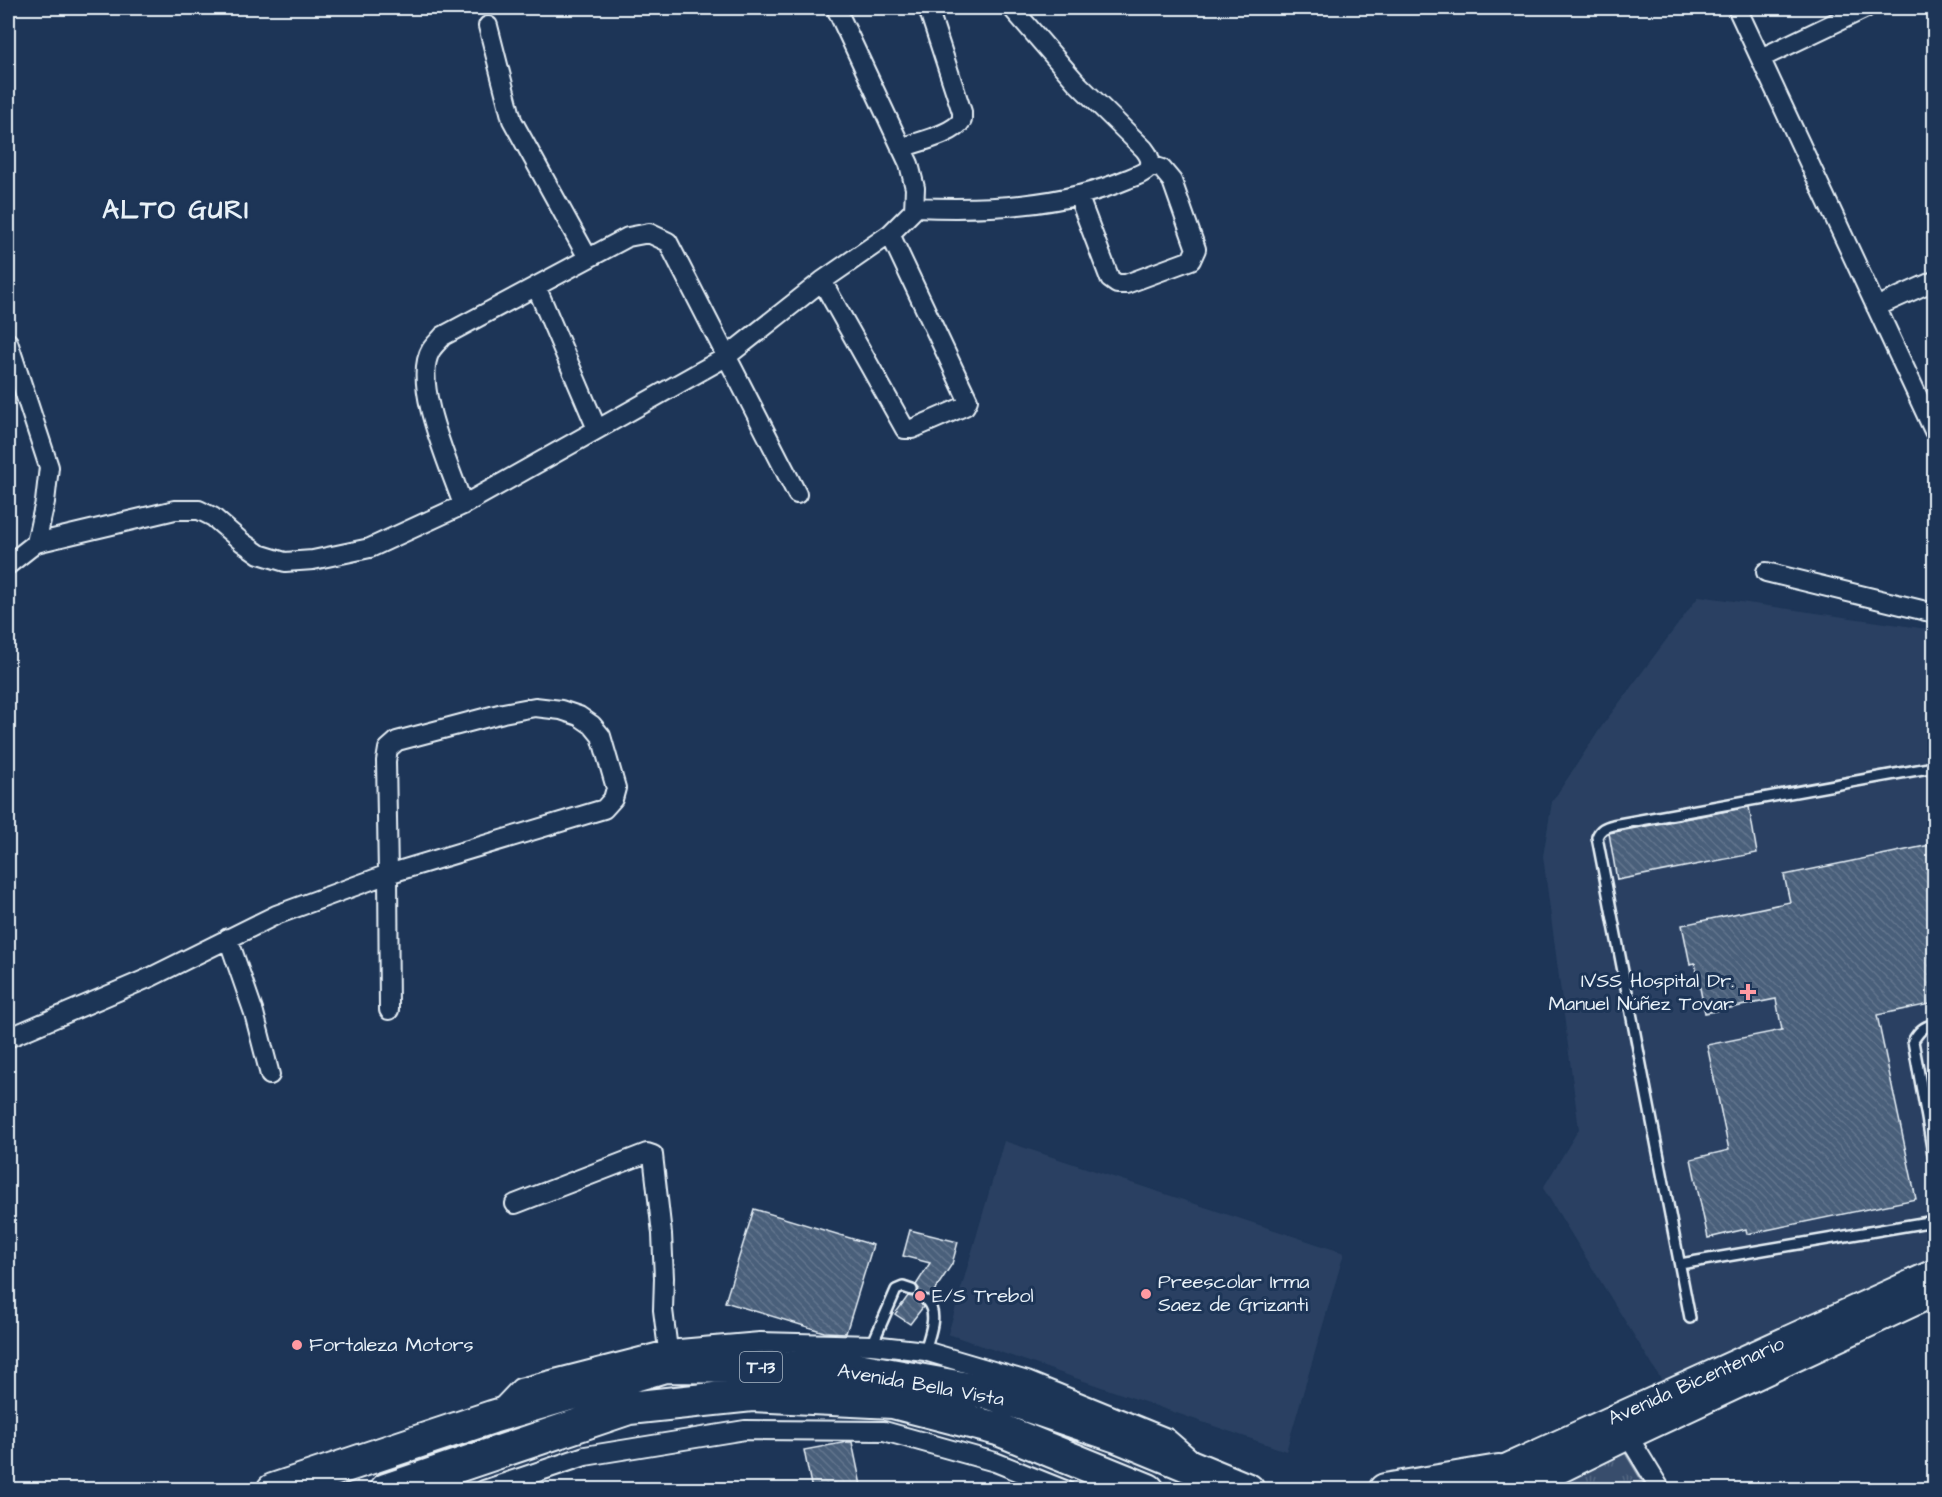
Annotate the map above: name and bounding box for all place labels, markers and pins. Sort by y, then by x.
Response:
place label: IVSS Hospital Dr. Manuel Núñez Tovar [1548,967,1734,1018]
marker: IVSS Hospital Dr. Manuel Núñez Tovar [1739,983,1757,1001]
place label: Preescolar Irma Saez de Grizanti [1158,1268,1310,1319]
place label: E/S Trebol [932,1282,1034,1310]
marker: Preescolar Irma Saez de Grizanti [1139,1287,1153,1301]
marker: E/S Trebol [913,1289,927,1303]
place label: Fortaleza Motors [309,1331,474,1359]
marker: Fortaleza Motors [290,1338,304,1352]

